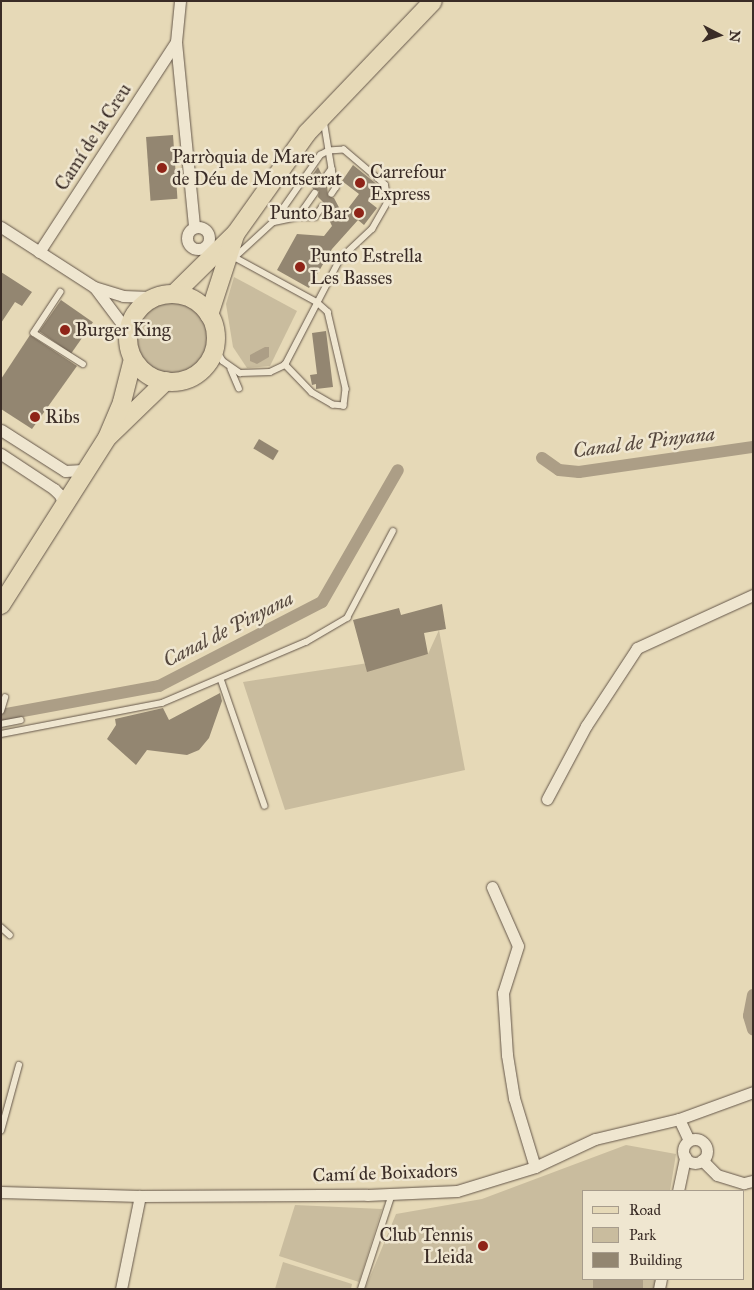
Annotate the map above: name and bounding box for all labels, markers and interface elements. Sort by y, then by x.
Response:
north arrow [694,10,744,60]
text: N [725,30,743,43]
street label: Camí de la Creu [50,79,136,195]
place label: Parròquia de Mare de Déu de Montserrat [172,146,342,190]
place label: Carrefour Express [370,161,446,205]
marker: Parròquia de Mare de Déu de Montserrat [156,162,168,174]
marker: Carrefour Express [354,177,366,189]
place label: Punto Bar [270,202,349,224]
marker: Punto Bar [353,207,365,219]
place label: Punto Estrella Les Basses [310,245,422,289]
marker: Punto Estrella Les Basses [294,261,306,273]
place label: Burger King [75,319,171,341]
marker: Burger King [59,324,71,336]
place label: Ribs [45,406,80,428]
marker: Ribs [29,411,41,423]
water label: Canal de Pinyana [571,421,717,463]
water label: Canal de Pinyana [159,586,297,672]
street label: Camí de Boixadors [312,1159,458,1187]
legend [582,1190,744,1280]
text: Road [629,1201,661,1219]
place label: Club Tennis Lleida [379,1224,473,1268]
text: Park [629,1226,656,1244]
marker: Club Tennis Lleida [477,1240,489,1252]
text: Building [629,1251,682,1269]

